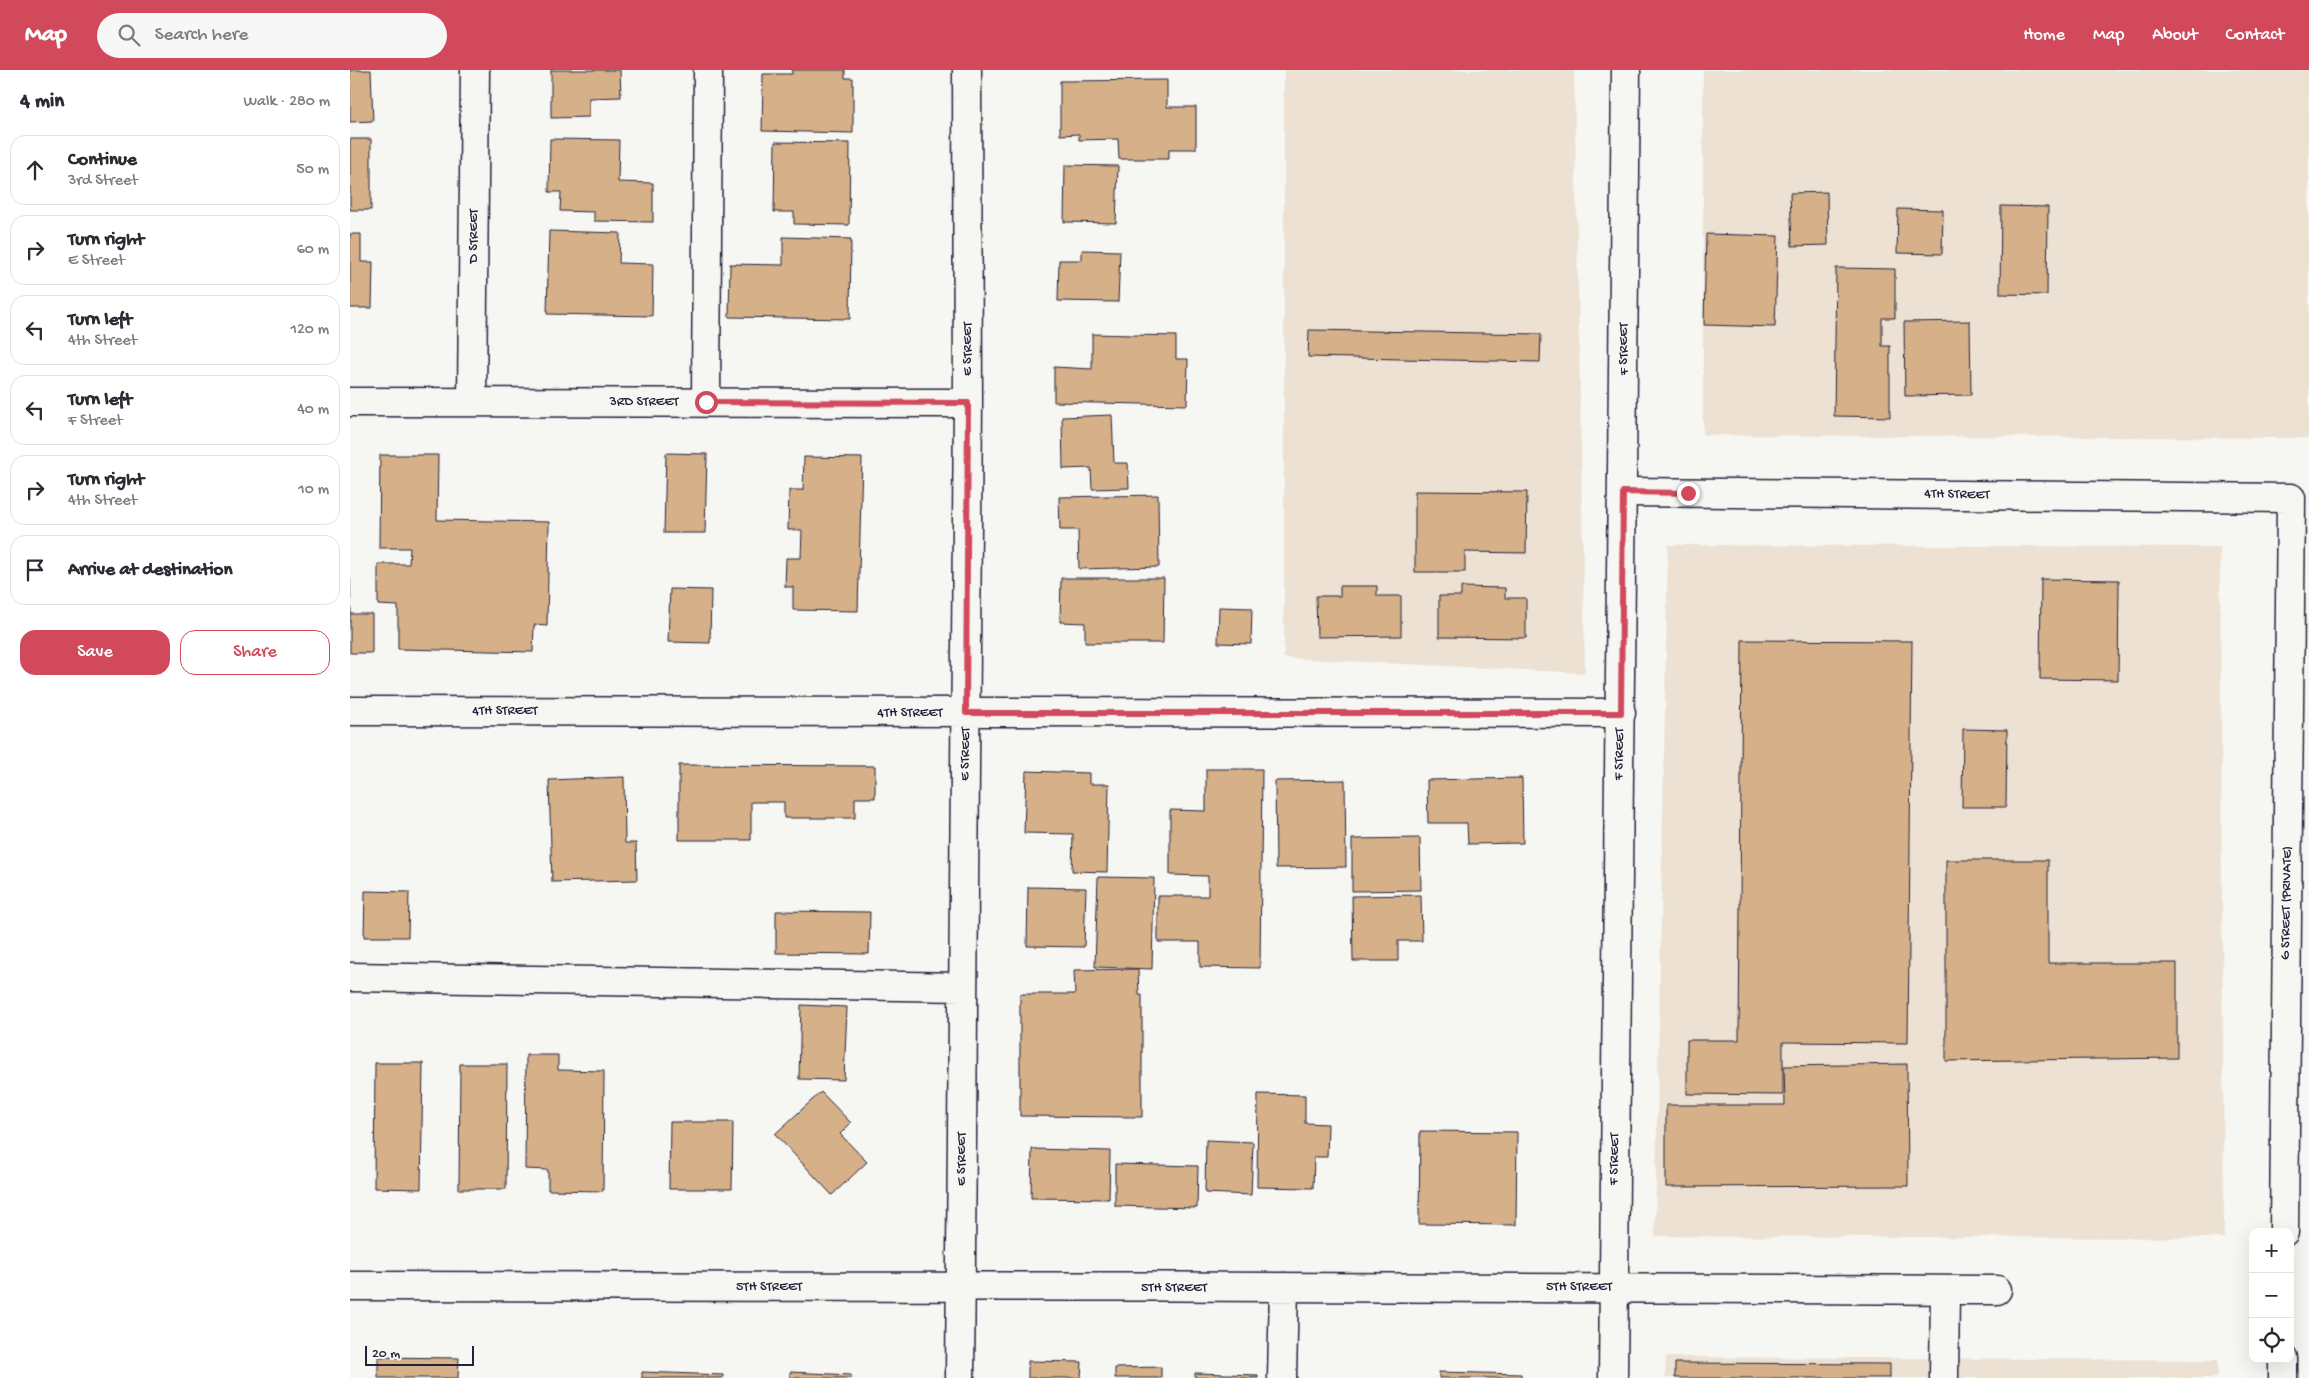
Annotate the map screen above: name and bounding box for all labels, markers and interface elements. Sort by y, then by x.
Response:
search box [97,13,447,58]
text: Map [25,21,67,50]
icon: search [115,21,143,49]
text: Search here [155,24,248,47]
text: Home [2023,25,2065,46]
text: Map [2093,25,2124,46]
text: About [2152,25,2198,46]
text: Contact [2226,25,2284,46]
text: 4 min [20,90,64,115]
text: Walk · 280 m [243,93,330,112]
text: Continue [68,149,137,172]
icon: ahead [21,156,49,184]
text: 50 m [296,161,329,180]
text: 3rd Street [68,172,138,191]
street label: D STREET [466,208,483,264]
text: Turn right [68,229,144,252]
icon: right [21,236,49,264]
text: 60 m [297,241,329,260]
text: E Street [68,252,124,271]
text: Turn left [68,309,132,332]
icon: left [21,316,49,344]
text: 120 m [290,321,329,340]
street label: E STREET [960,321,977,376]
street label: F STREET [1616,322,1633,376]
text: 4th Street [68,332,137,351]
text: Turn left [68,389,132,412]
route start [695,391,718,414]
street label: 3RD STREET [608,394,679,411]
icon: left [21,396,49,424]
text: 40 m [297,401,329,420]
text: F Street [68,412,123,431]
text: Turn right [68,469,144,492]
icon: right [21,476,49,504]
text: 10 m [298,481,329,500]
route end [1677,482,1700,505]
street label: 4TH STREET [1924,486,1990,504]
text: 4th Street [68,492,137,511]
icon: arrive [21,556,49,584]
text: Arrive at destination [68,559,232,582]
button: Save [20,630,170,675]
button: Share [180,630,330,675]
street label: 4TH STREET [472,703,538,720]
street label: 4TH STREET [877,705,943,722]
street label: E STREET [957,726,975,781]
street label: F STREET [1611,727,1629,781]
street label: G STREET (PRIVATE) [2278,846,2296,960]
street label: E STREET [954,1131,971,1186]
street label: F STREET [1606,1132,1624,1186]
map controls [2249,1228,2294,1363]
button: + [2249,1228,2294,1273]
button: − [2249,1273,2294,1318]
street label: 5TH STREET [736,1279,803,1296]
street label: 5TH STREET [1546,1279,1613,1296]
street label: 5TH STREET [1141,1280,1208,1297]
button: locate [2249,1318,2294,1363]
scale bar [365,1343,474,1366]
text: 20 m [372,1346,400,1363]

